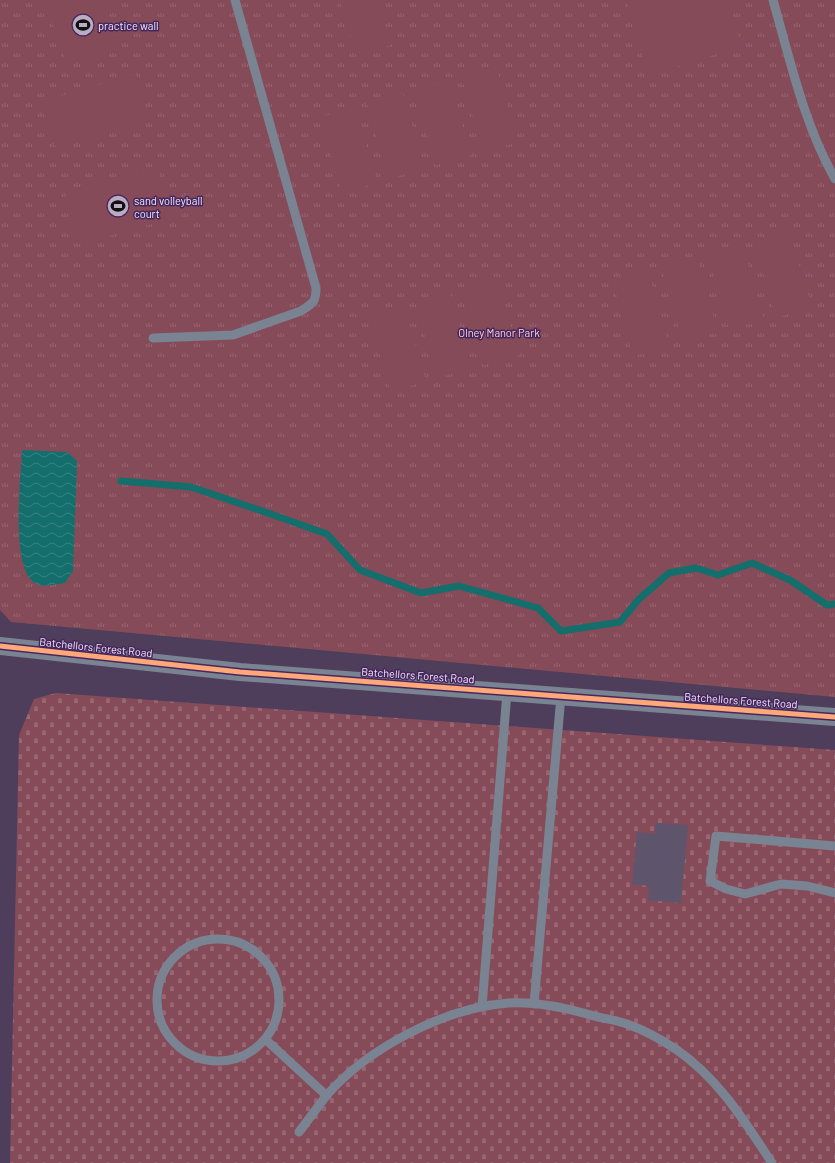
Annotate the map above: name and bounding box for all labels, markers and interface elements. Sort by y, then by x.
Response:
sports icon: practice wall [70,12,96,38]
place label: practice wall [98,19,158,32]
sports icon: sand volleyball court [105,193,131,219]
place label: sand volleyball court [134,194,203,220]
park label: Olney Manor Park [458,326,540,339]
street label: Batchellors Forest Road [39,635,153,659]
street label: Batchellors Forest Road [361,665,475,685]
street label: Batchellors Forest Road [684,690,798,710]

